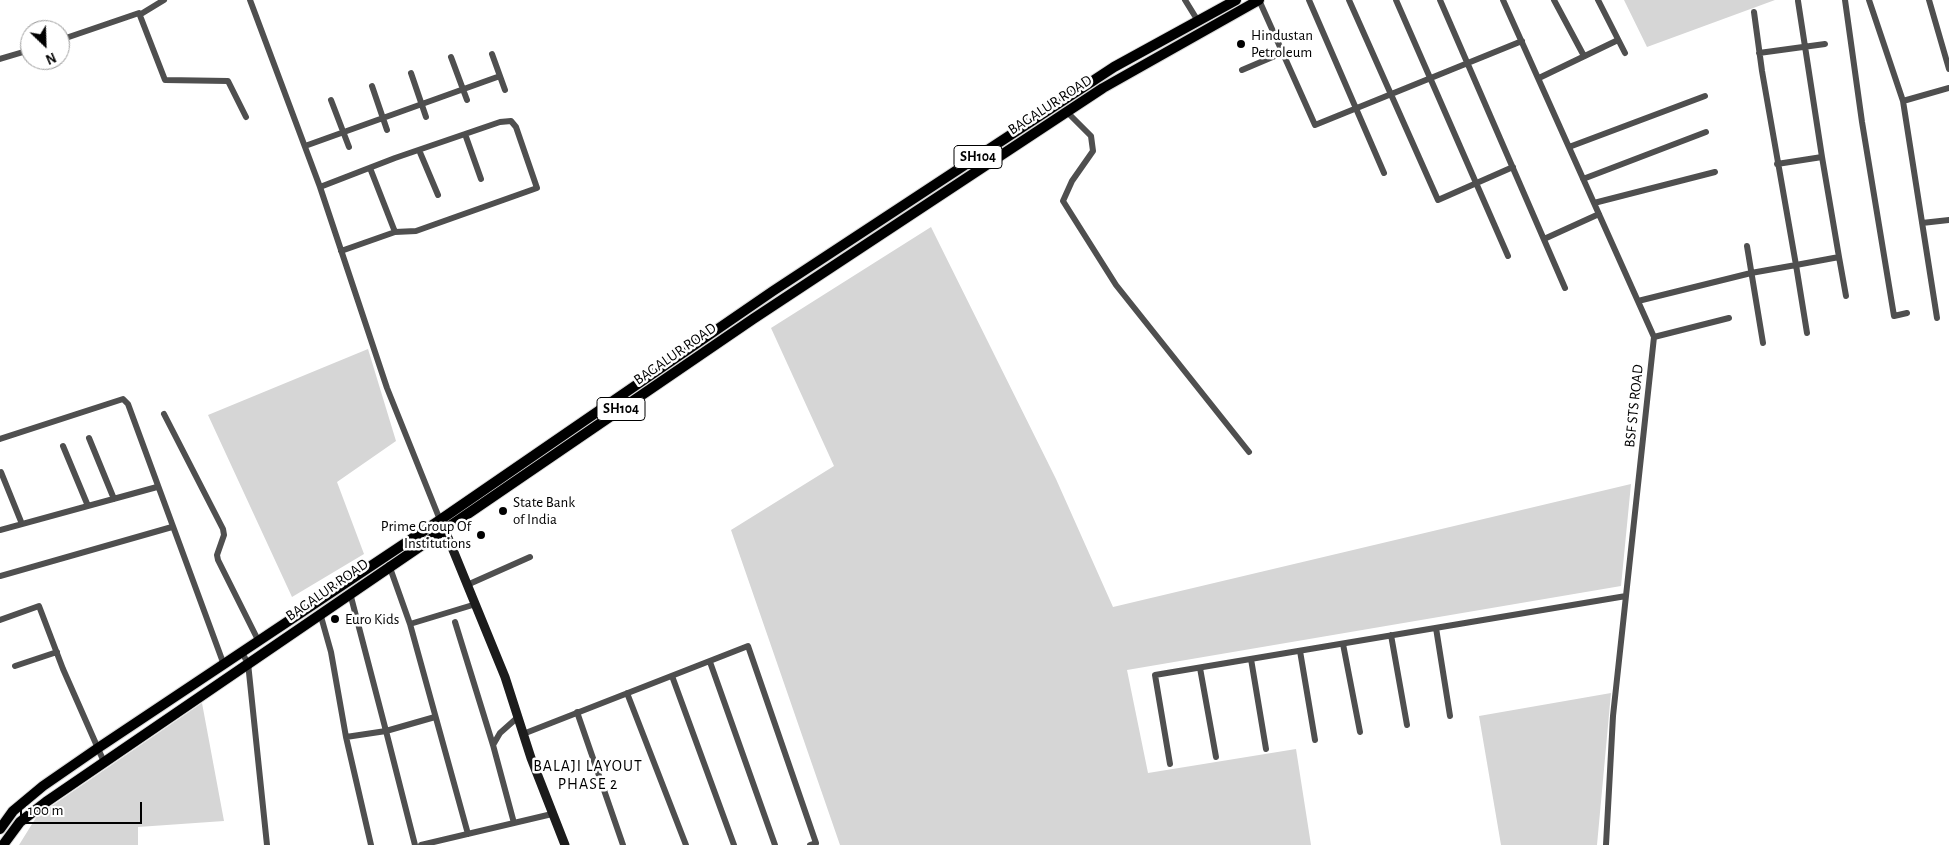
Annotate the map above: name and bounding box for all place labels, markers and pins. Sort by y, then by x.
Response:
place label: Hindustan Petroleum [1251,26,1313,61]
marker: Hindustan Petroleum [1235,38,1247,50]
place label: State Bank of India [513,493,575,528]
marker: State Bank of India [497,505,509,517]
place label: Prime Group Of Institutions [381,517,471,552]
marker: Prime Group Of Institutions [475,529,487,541]
place label: Euro Kids [345,610,399,628]
marker: Euro Kids [329,613,341,625]

